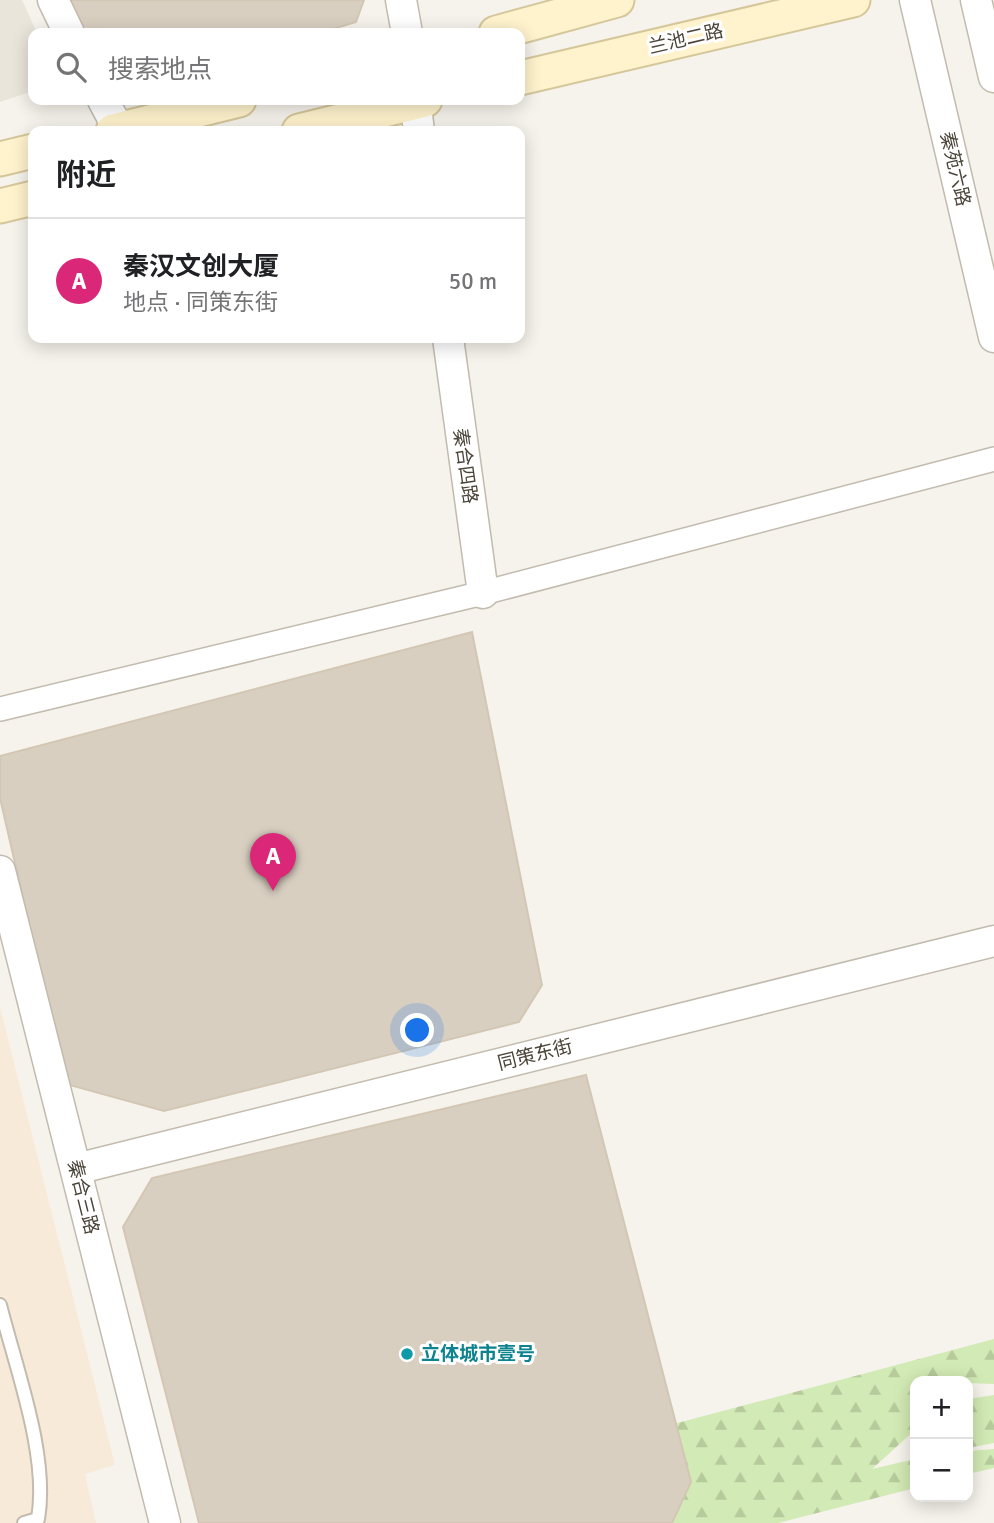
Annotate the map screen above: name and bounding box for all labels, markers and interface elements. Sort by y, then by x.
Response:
street label: 兰池二路 [646,19,726,59]
search box [28,28,525,105]
icon: search [52,48,90,86]
text: 搜索地点 [108,54,212,86]
street label: 秦苑六路 [935,129,975,209]
text: 附近 [56,157,116,194]
text: 秦汉文创大厦 [123,251,279,283]
text: A [72,267,86,296]
text: 50 m [449,267,497,296]
text: 地点 · 同策东街 [123,288,278,317]
street label: 秦合四路 [448,427,482,505]
pin: A [250,833,296,891]
your location [400,1013,434,1047]
street label: 同策东街 [495,1034,575,1076]
street label: 秦合三路 [62,1157,104,1237]
place label: 立体城市壹号 [421,1342,535,1366]
marker: 立体城市壹号 [399,1346,415,1362]
map controls [910,1376,973,1502]
button: + [910,1376,973,1439]
button: − [910,1439,973,1502]

